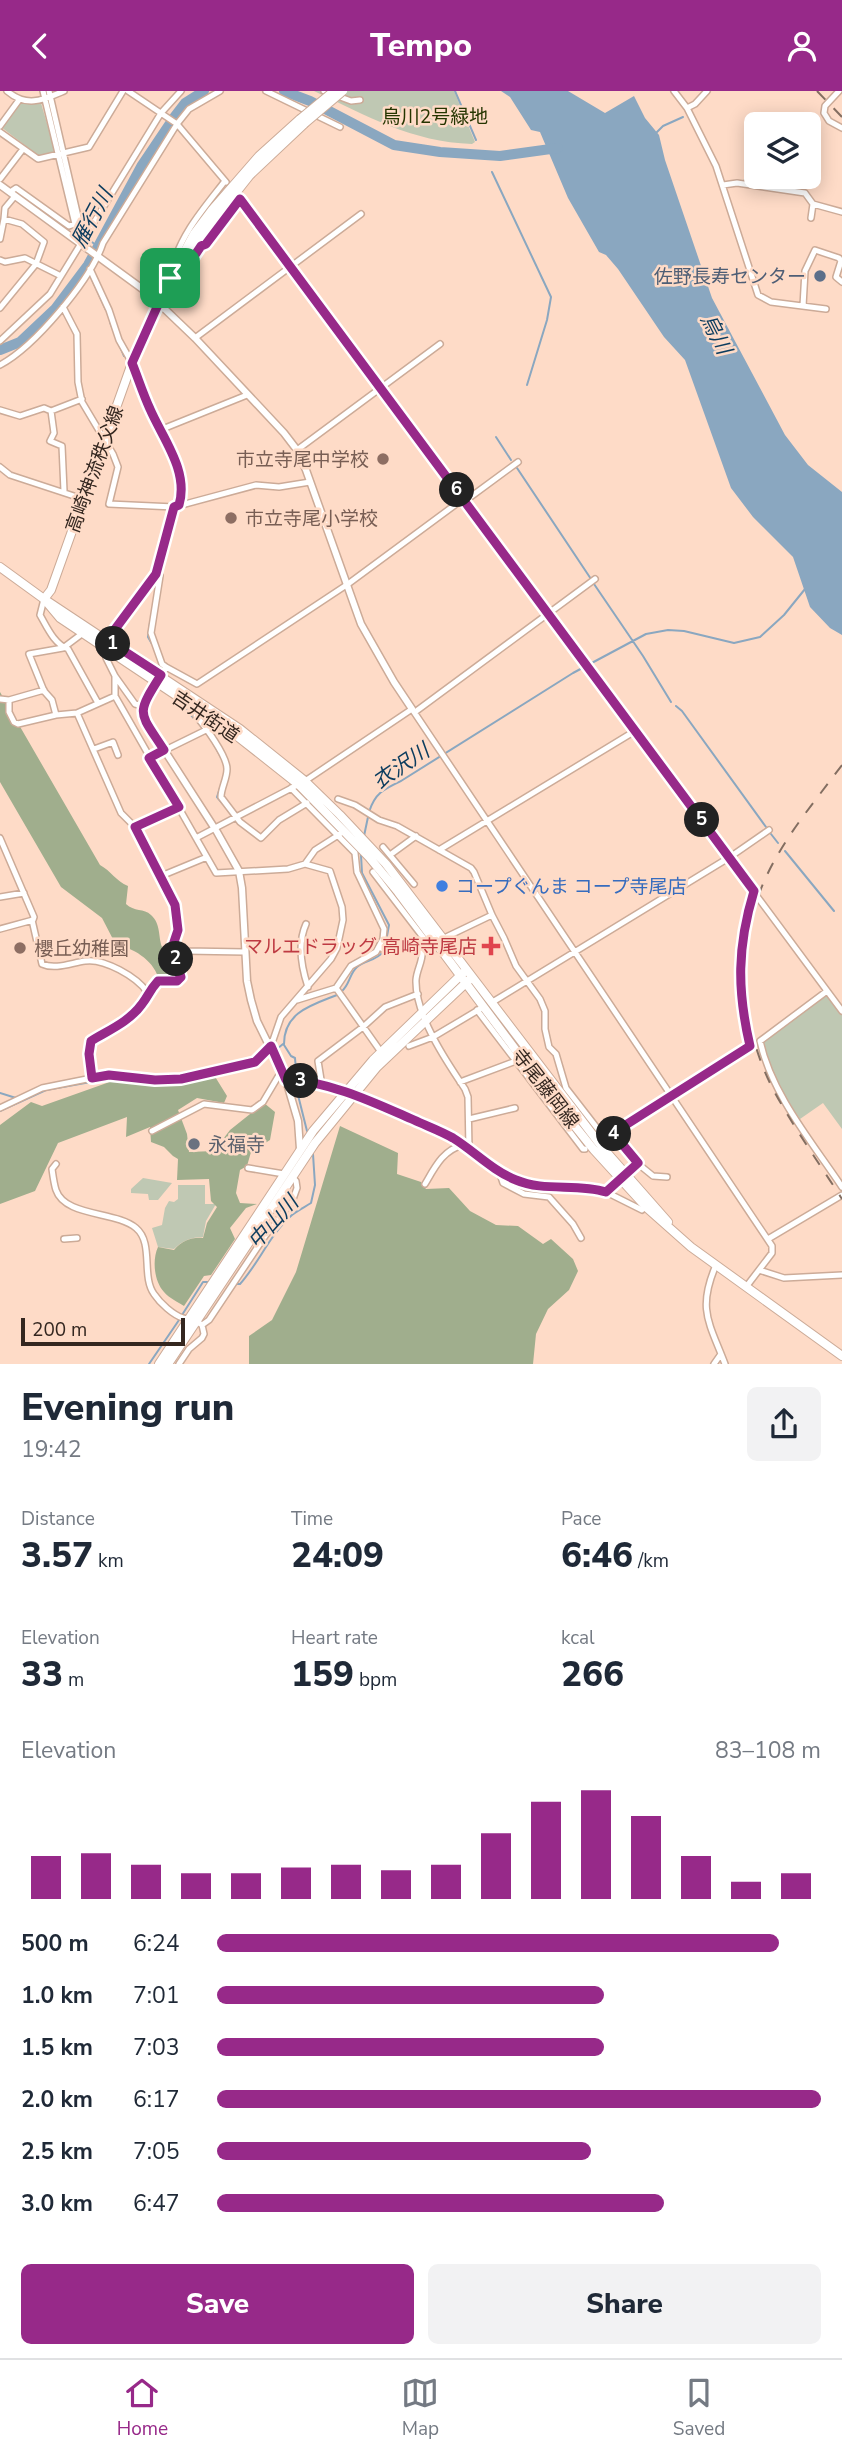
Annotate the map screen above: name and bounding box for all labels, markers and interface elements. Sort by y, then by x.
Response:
text: Tempo [370,24,472,67]
icon: back [21,27,59,65]
icon: person [783,27,821,65]
park label: 烏川2号緑地 [382,104,488,130]
map controls [744,112,821,189]
button: layers [744,112,821,189]
water label: 雁行川 [65,182,120,252]
pin [140,248,200,308]
icon: arrive [151,259,189,297]
place label: 佐野長寿センター [654,264,806,290]
marker: 佐野長寿センター [812,268,828,284]
water label: 烏川 [694,309,739,361]
street label: 高崎神流秩父線 [60,402,130,536]
place label: 市立寺尾中学校 [236,447,369,473]
marker: 市立寺尾中学校 [375,451,391,467]
pin: 6 [440,473,475,507]
text: 6 [451,476,462,502]
place label: 市立寺尾小学校 [245,506,378,532]
marker: 市立寺尾小学校 [223,510,239,526]
pin: 1 [96,627,130,661]
text: 1 [107,630,118,656]
street label: 吉井街道 [167,685,244,749]
water label: 衣沢川 [367,736,437,795]
pin: 5 [684,803,720,837]
text: 5 [696,806,707,832]
place label: コープぐんま コープ寺尾店 [456,874,687,900]
marker: コープぐんま コープ寺尾店 [434,878,450,894]
place label: マルエドラッグ 高崎寺尾店 [244,934,477,960]
place label: 櫻丘幼稚園 [34,936,129,962]
marker: マルエドラッグ 高崎寺尾店 [483,938,499,954]
marker: 櫻丘幼稚園 [12,940,28,956]
pin: 2 [158,941,194,977]
text: 2 [170,945,181,971]
street label: 寺尾藤岡線 [506,1043,585,1134]
pin: 3 [284,1063,318,1098]
text: 3 [295,1067,306,1093]
pin: 4 [596,1117,632,1151]
text: 4 [608,1120,619,1146]
place label: 永福寺 [208,1132,265,1158]
marker: 永福寺 [186,1136,202,1152]
water label: 中山川 [242,1188,306,1255]
scale bar [21,1315,186,1347]
text: 200 m [32,1317,87,1343]
text: Evening run [21,1382,234,1433]
button: share [747,1387,821,1461]
text: 19:42 [21,1434,81,1465]
text: Distance [21,1506,95,1532]
text: Time [291,1506,333,1532]
text: Pace [561,1506,601,1532]
text: 3.57 [21,1532,93,1579]
text: 24:09 [291,1532,384,1579]
text: 6:46 [561,1532,633,1579]
text: km [93,1548,124,1574]
text: /km [633,1548,669,1574]
text: Elevation [21,1625,100,1651]
text: Heart rate [291,1625,378,1651]
text: kcal [561,1625,595,1651]
text: 33 [21,1651,63,1698]
text: 159 [291,1651,354,1698]
text: 266 [561,1651,624,1698]
text: m [63,1667,84,1693]
text: bpm [354,1667,397,1693]
text: Elevation [21,1735,116,1766]
text: 83–108 m [715,1735,821,1766]
text: 500 m [21,1928,89,1959]
text: 6:24 [133,1928,180,1959]
text: 1.0 km [21,1980,93,2011]
text: 7:01 [133,1980,180,2011]
text: 1.5 km [21,2032,93,2063]
text: 7:03 [133,2032,180,2063]
text: 2.0 km [21,2084,93,2115]
text: 6:17 [133,2084,180,2115]
text: 2.5 km [21,2136,93,2167]
text: 7:05 [133,2136,180,2167]
text: 3.0 km [21,2188,93,2219]
text: 6:47 [133,2188,180,2219]
button: Save [21,2264,414,2344]
button: Share [428,2264,821,2344]
tab: Home [117,2374,168,2442]
tab: Map [401,2374,439,2442]
tab: Saved [673,2374,725,2442]

